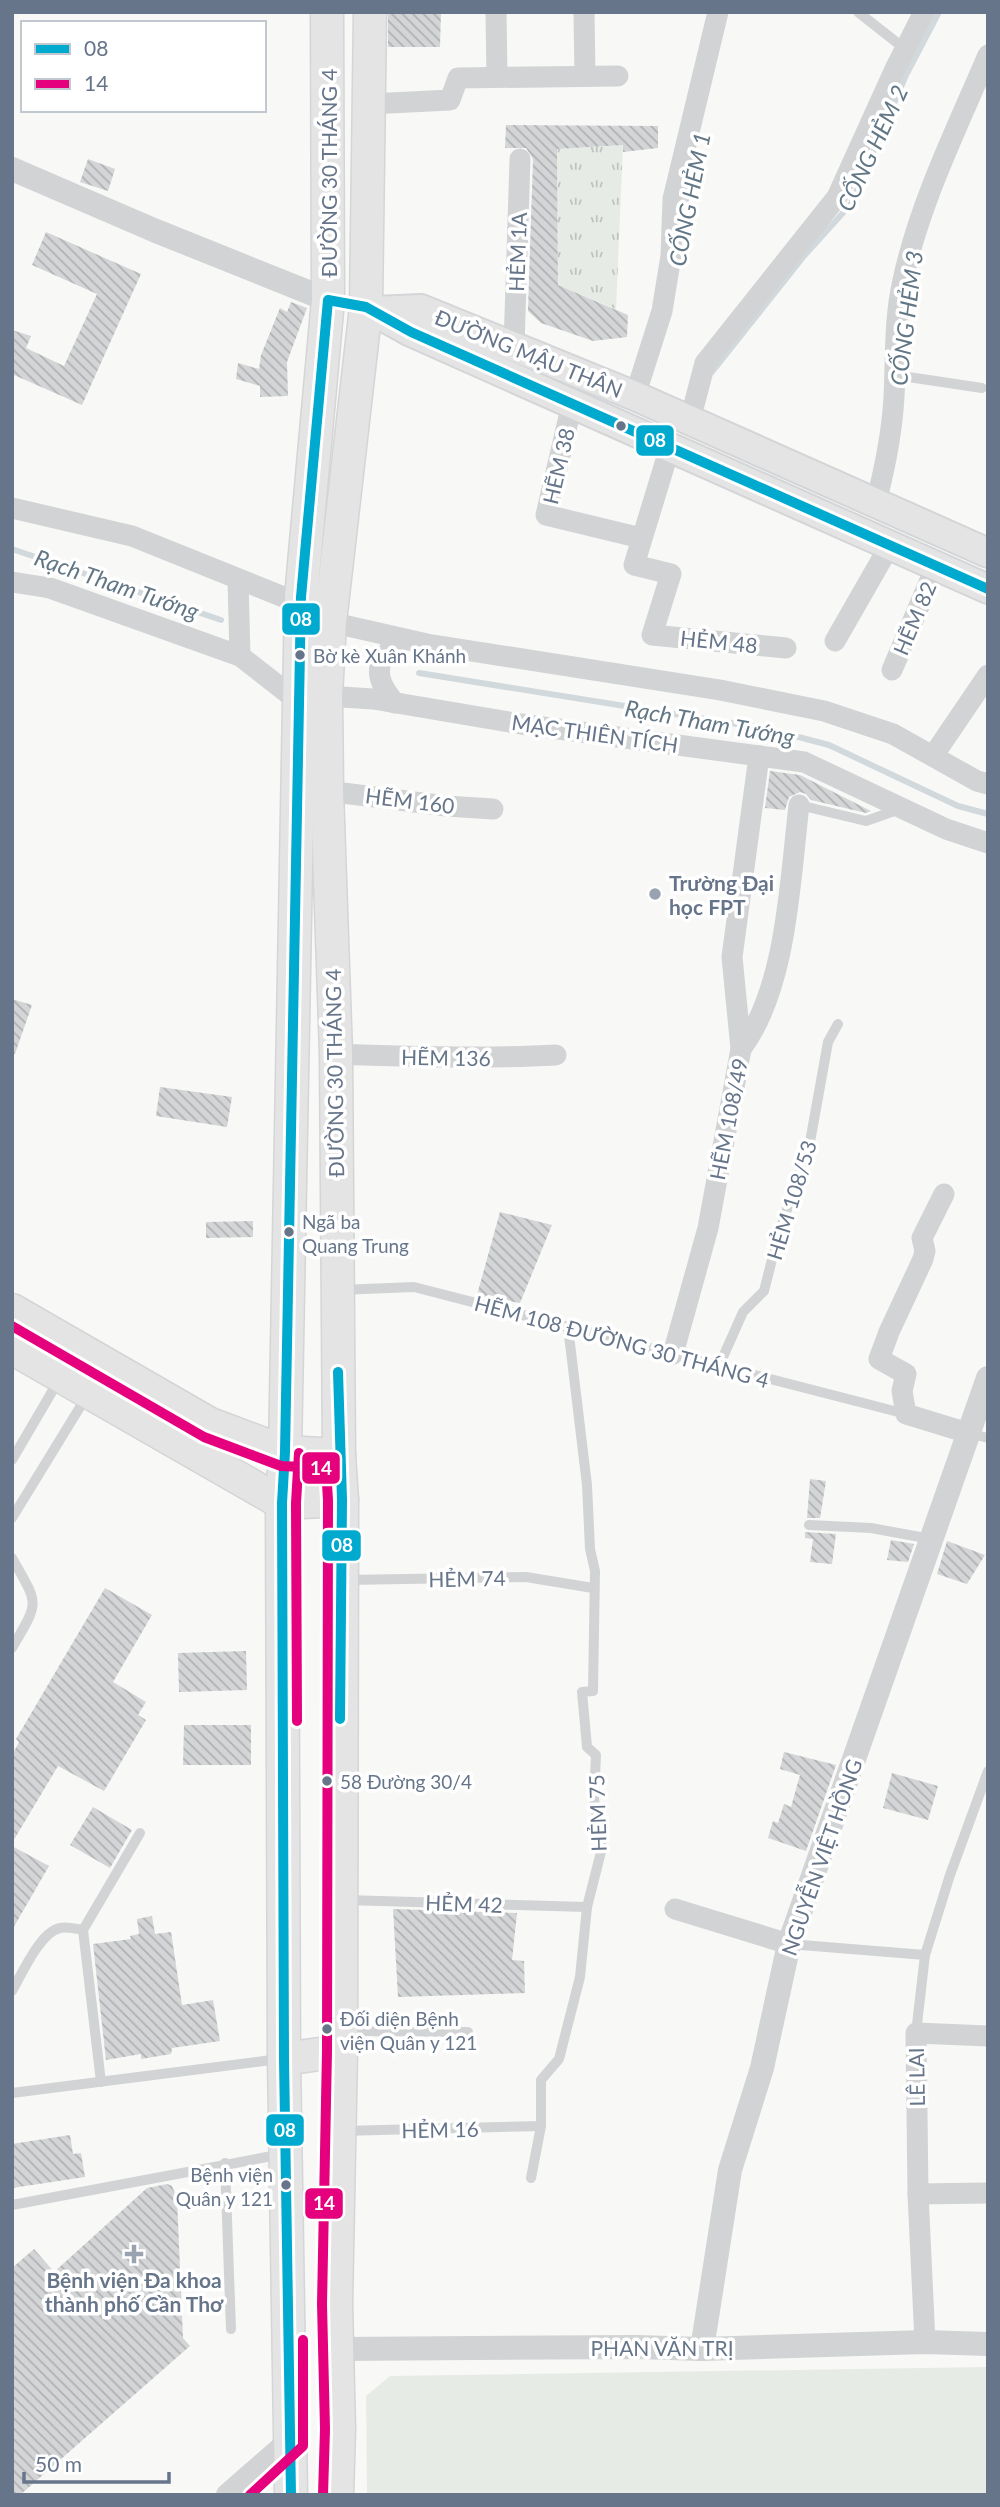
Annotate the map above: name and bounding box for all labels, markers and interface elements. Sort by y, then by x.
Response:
legend [21,21,266,112]
text: 08 [84,35,108,60]
street label: ĐƯỜNG 30 THÁNG 4 [316,69,341,277]
text: 14 [84,70,108,95]
water label: CỐNG HẺM 2 [831,81,913,215]
water label: CỐNG HẺM 1 [662,130,716,268]
street label: HẺM 1A [503,211,531,292]
water label: CỐNG HẺM 3 [884,249,928,387]
street label: ĐƯỜNG MẬU THÂN [431,304,627,402]
unlabelled marker [614,419,628,433]
line badge: 08 [635,424,675,457]
street label: HẼM 38 [537,425,579,507]
text: 08 [644,428,666,451]
water label: Rạch Tham Tướng [31,543,204,625]
street label: HẼM 82 [887,577,941,659]
line badge: 08 [281,602,321,636]
text: 08 [290,607,312,630]
street label: HẺM 48 [679,625,759,657]
place label: Bờ kè Xuân Khánh [313,644,466,667]
marker: Bờ kè Xuân Khánh [293,648,307,662]
water label: Rạch Tham Tướng [623,693,798,751]
street label: MẠC THIÊN TÍCH [510,709,680,757]
street label: HẼM 160 [364,782,456,818]
place label: Trường Đại học FPT [669,870,774,919]
marker: Trường Đại học FPT [647,886,663,902]
street label: ĐƯỜNG 30 THÁNG 4 [320,968,348,1178]
street label: HẼM 136 [401,1044,491,1070]
street label: HẼM 108/49 [704,1056,752,1182]
street label: HẺM 108/53 [761,1137,821,1263]
place label: Ngã ba Quang Trung [302,1210,409,1257]
marker: Ngã ba Quang Trung [282,1225,296,1239]
street label: HẼM 108 ĐƯỜNG 30 THÁNG 4 [472,1290,772,1392]
line badge: 14 [301,1451,341,1485]
text: 14 [310,1456,332,1479]
line badge: 08 [321,1529,362,1562]
text: 08 [331,1533,353,1556]
street label: HẺM 74 [428,1565,506,1591]
street label: NGUYỄN VIỆT HỒNG [773,1754,866,1959]
place label: 58 Đường 30/4 [340,1770,472,1793]
marker: 58 Đường 30/4 [320,1774,334,1788]
street label: HẺM 75 [583,1774,611,1852]
street label: HẺM 42 [425,1889,503,1917]
place label: Đối diện Bệnh viện Quân y 121 [340,2007,477,2054]
marker: Đối diện Bệnh viện Quân y 121 [320,2022,334,2036]
street label: LÊ LAI [903,2047,929,2107]
line badge: 08 [265,2113,305,2147]
street label: HẺM 16 [401,2116,479,2142]
text: 08 [274,2118,296,2141]
place label: Bệnh viện Quân y 121 [176,2163,273,2210]
marker: Bệnh viện Quân y 121 [279,2178,293,2192]
line badge: 14 [304,2187,344,2220]
text: 14 [313,2191,335,2214]
marker: Bệnh viện Đa khoa thành phố Cần Thơ [124,2244,144,2264]
place label: Bệnh viện Đa khoa thành phố Cần Thơ [45,2267,224,2316]
street label: PHAN VĂN TRỊ [590,2335,734,2360]
scale bar [24,2440,170,2484]
text: 50 m [35,2451,82,2476]

